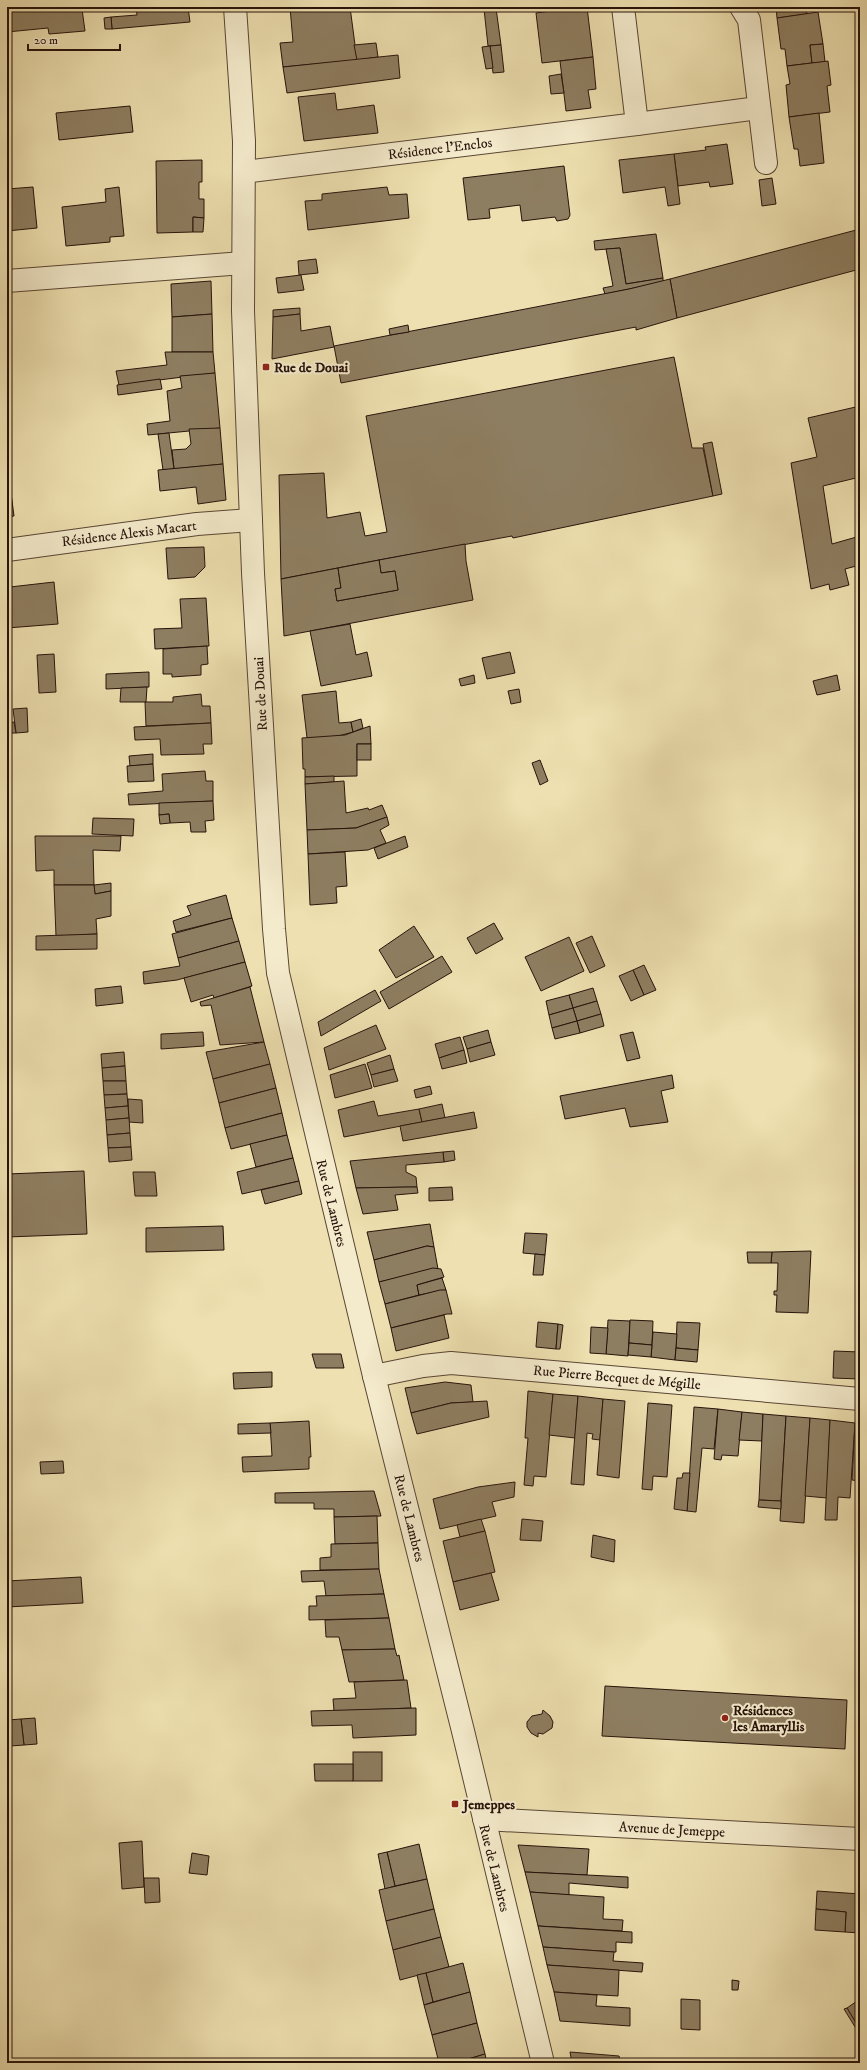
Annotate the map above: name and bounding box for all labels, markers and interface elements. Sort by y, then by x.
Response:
scale bar [28,26,120,52]
text: 20 m [34,33,58,48]
street label: Résidence l'Enclos [387,134,494,164]
place label: Rue de Douai [274,359,349,377]
marker: Rue de Douai [261,362,271,372]
street label: Résidence Alexis Macart [61,517,198,551]
street label: Rue de Douai [250,656,272,731]
street label: Rue de Lambres [311,1158,351,1249]
street label: Rue Pierre Becquet de Mégille [532,1362,702,1394]
street label: Rue de Lambres [389,1473,429,1564]
place label: Résidences les Amaryllis [732,1702,805,1736]
marker: Résidences les Amaryllis [720,1713,730,1723]
place label: Jemeppes [461,1796,515,1814]
marker: Jemeppes [450,1799,460,1809]
street label: Avenue de Jemeppe [618,1818,726,1842]
street label: Rue de Lambres [474,1823,514,1914]

